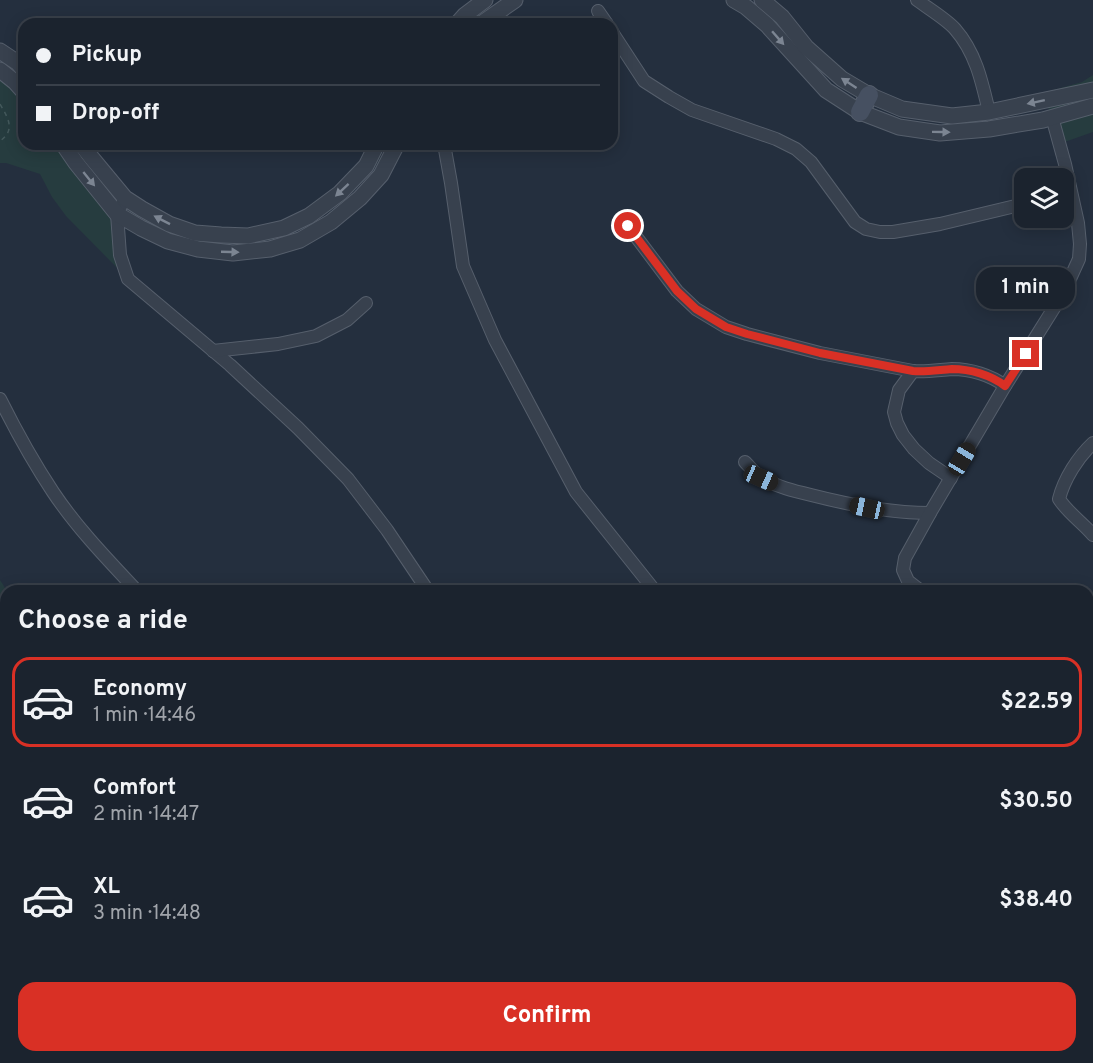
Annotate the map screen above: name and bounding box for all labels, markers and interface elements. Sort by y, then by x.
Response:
one-way arrow [771,30,784,45]
text: Pickup [72,42,142,69]
one-way arrow [841,78,857,89]
one-way arrow [1026,98,1045,107]
text: Drop-off [72,100,159,127]
one-way arrow [931,127,950,136]
map controls [1014,168,1074,228]
button: layers [1014,168,1074,228]
one-way arrow [82,172,95,187]
one-way arrow [335,183,350,196]
route start [614,212,641,239]
one-way arrow [154,215,171,225]
one-way arrow [221,247,240,256]
callout: 1 min [976,267,1076,309]
text: 1 min [1001,275,1050,301]
route end [1012,340,1039,367]
car [945,439,979,479]
car [741,462,781,494]
car [848,495,886,521]
text: Choose a ride [18,604,188,638]
icon: car [21,675,75,729]
text: Economy [93,676,187,703]
text: $22.59 [1000,689,1073,716]
text: 1 min · 14:46 [93,703,196,729]
icon: car [21,774,75,828]
text: Comfort [93,775,176,802]
text: $30.50 [999,788,1073,815]
text: 2 min · 14:47 [93,802,199,828]
icon: car [21,873,75,927]
text: XL [93,874,120,901]
text: $38.40 [999,887,1073,914]
text: 3 min · 14:48 [93,901,201,927]
button: Confirm [18,982,1076,1051]

